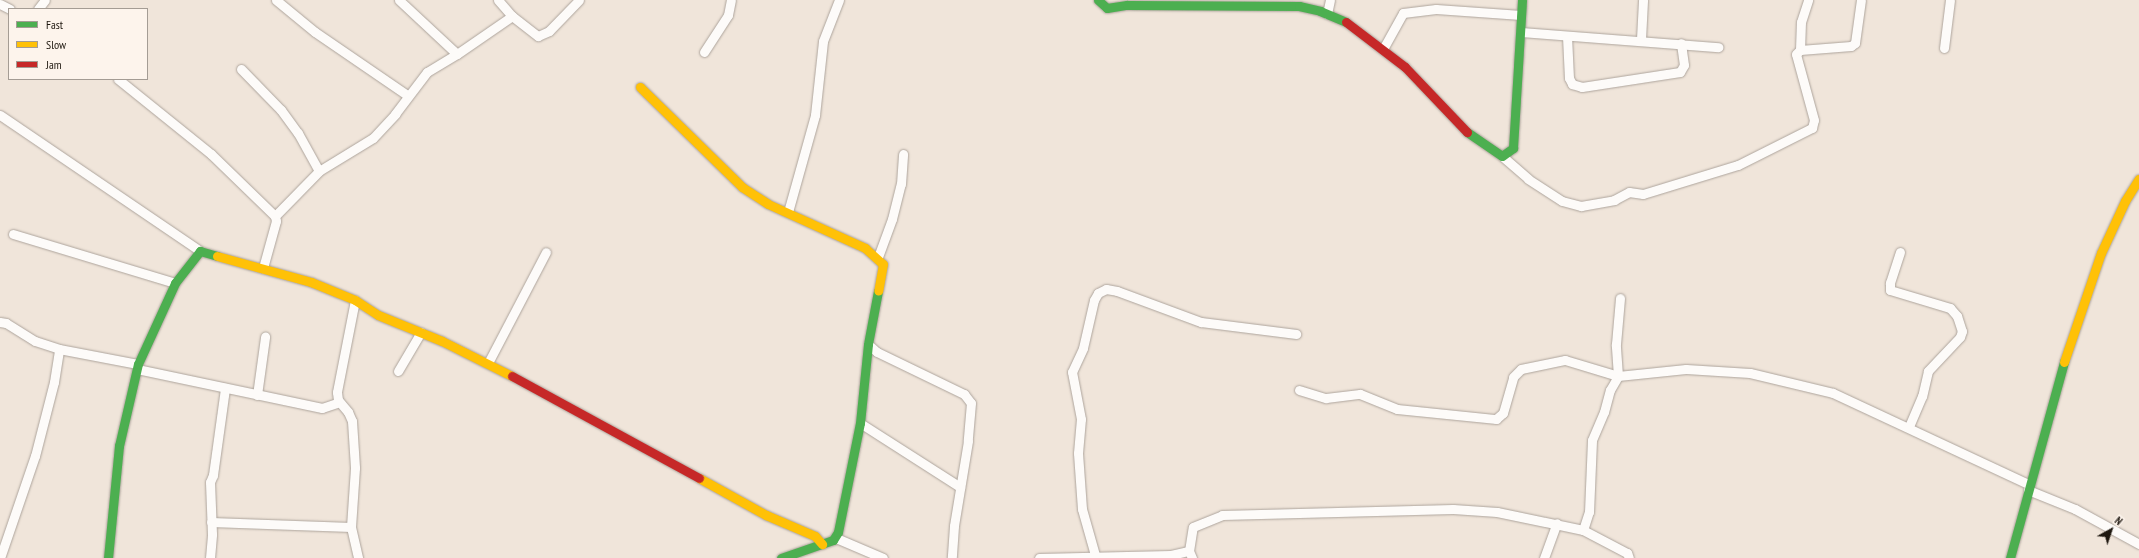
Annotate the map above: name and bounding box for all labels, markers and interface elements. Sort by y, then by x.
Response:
legend [8,8,148,80]
text: Fast [46,17,63,32]
text: Slow [46,37,66,52]
text: Jam [46,57,62,72]
north arrow [2091,510,2131,550]
text: N [2112,514,2125,528]

